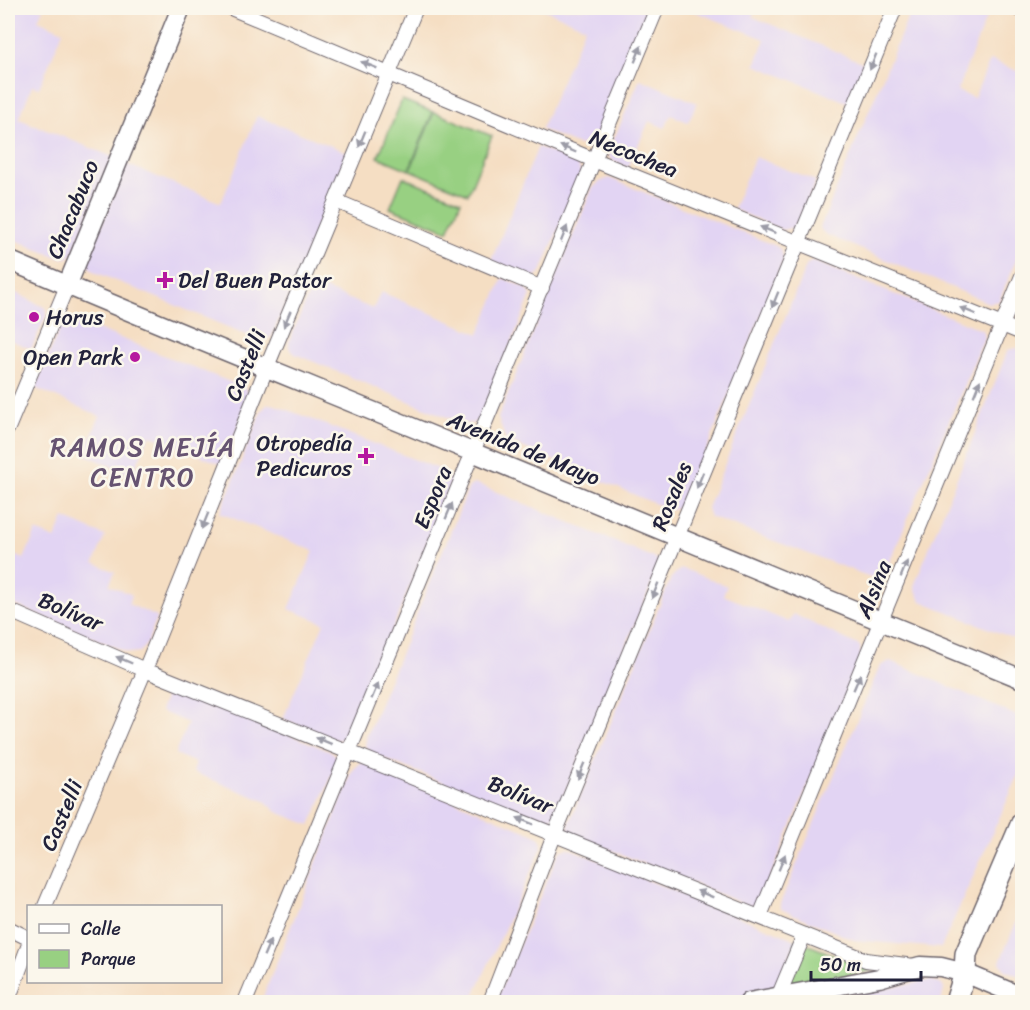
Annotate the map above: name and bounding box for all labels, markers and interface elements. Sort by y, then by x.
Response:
one-way arrow [634,45,643,63]
one-way arrow [868,53,878,71]
one-way arrow [360,60,378,69]
street label: Necochea [583,118,684,189]
one-way arrow [357,130,366,148]
one-way arrow [558,144,576,154]
street label: Chacabuco [35,154,110,265]
one-way arrow [559,225,569,243]
one-way arrow [758,225,776,235]
place label: Del Buen Pastor [178,261,333,300]
marker: Del Buen Pastor [156,271,174,289]
one-way arrow [770,291,779,309]
place label: Horus [46,298,105,337]
one-way arrow [959,306,977,315]
marker: Horus [27,310,41,324]
one-way arrow [282,310,291,328]
street label: Castelli [213,323,278,407]
place label: Open Park [23,338,123,377]
marker: Open Park [128,350,142,364]
one-way arrow [972,378,982,396]
street label: Avenida de Mayo [440,400,606,497]
district label: RAMOS MEJÍA CENTRO [50,424,236,500]
place label: Otropedía Pedicuros [256,424,353,488]
marker: Otropedía Pedicuros [357,447,375,465]
street label: Rosales [640,456,703,537]
street label: Espora [402,459,464,535]
one-way arrow [695,472,705,490]
one-way arrow [445,502,454,520]
one-way arrow [200,512,209,530]
street label: Alsina [844,553,903,625]
one-way arrow [899,559,909,577]
street label: Bolívar [32,580,110,643]
one-way arrow [650,582,660,600]
one-way arrow [114,655,132,665]
one-way arrow [853,673,862,691]
one-way arrow [371,682,380,700]
one-way arrow [315,736,333,745]
one-way arrow [576,762,585,780]
street label: Bolívar [482,764,560,826]
street label: Castelli [29,772,94,857]
one-way arrow [515,816,533,826]
one-way arrow [778,853,787,871]
one-way arrow [696,889,714,899]
legend [27,905,222,983]
text: Calle [81,913,121,945]
one-way arrow [262,939,272,957]
text: Parque [81,943,136,975]
scale bar [811,944,920,982]
text: 50 m [820,949,861,981]

